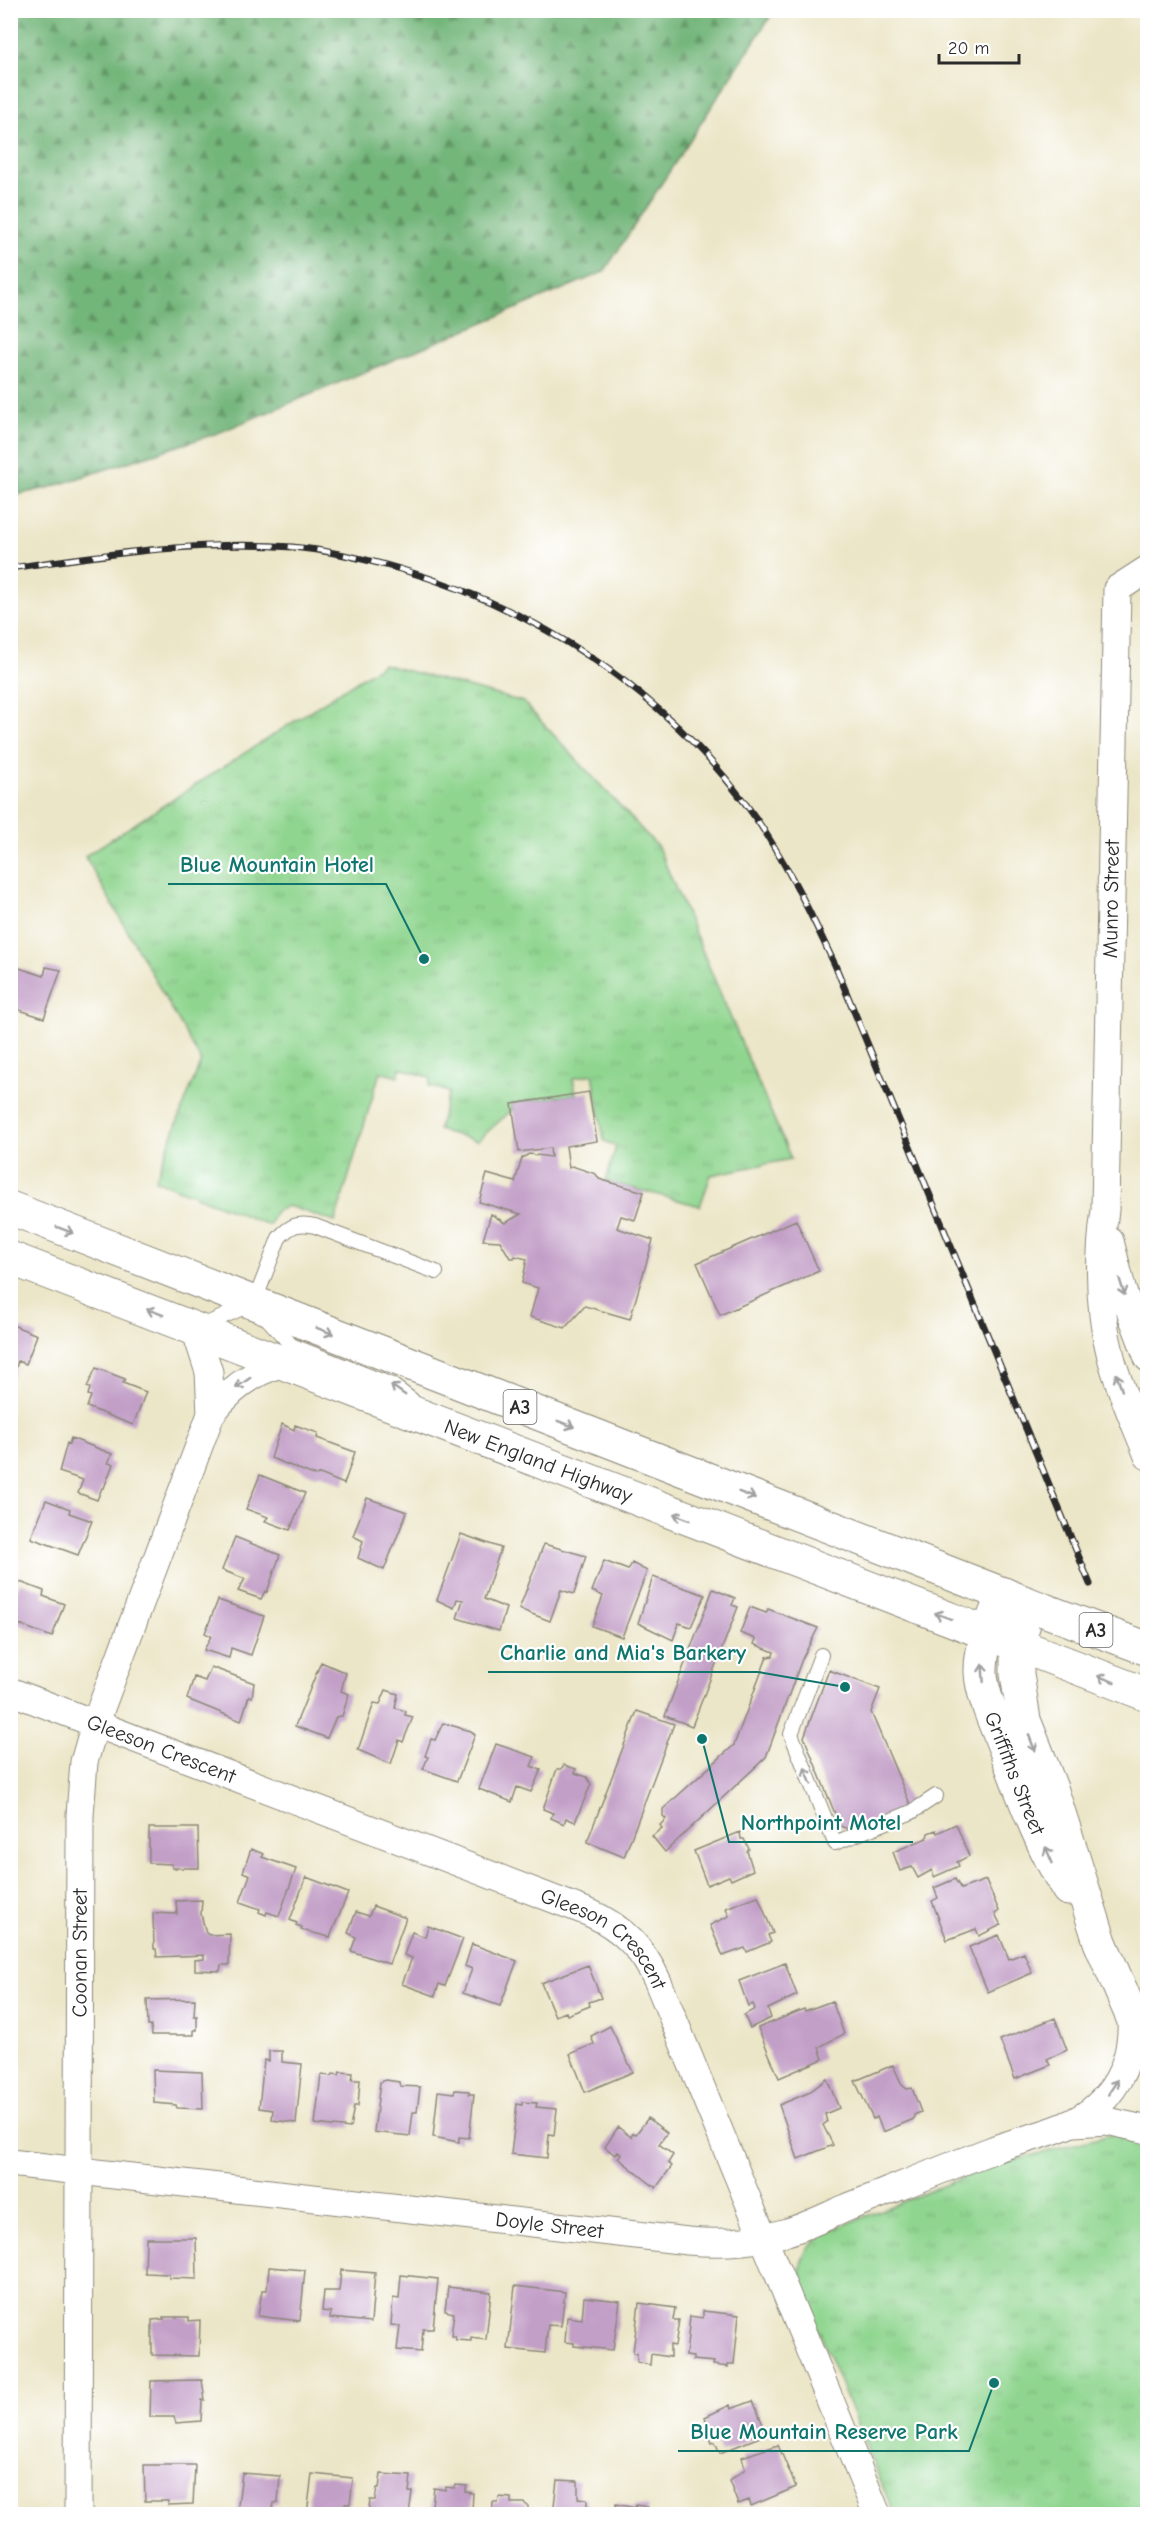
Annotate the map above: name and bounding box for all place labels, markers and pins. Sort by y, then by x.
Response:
callout: Blue Mountain Hotel [168,844,386,884]
callout: Charlie and Mia's Barkery [488,1632,758,1672]
callout: Northpoint Motel [729,1802,913,1842]
callout: Blue Mountain Reserve Park [678,2411,969,2451]

